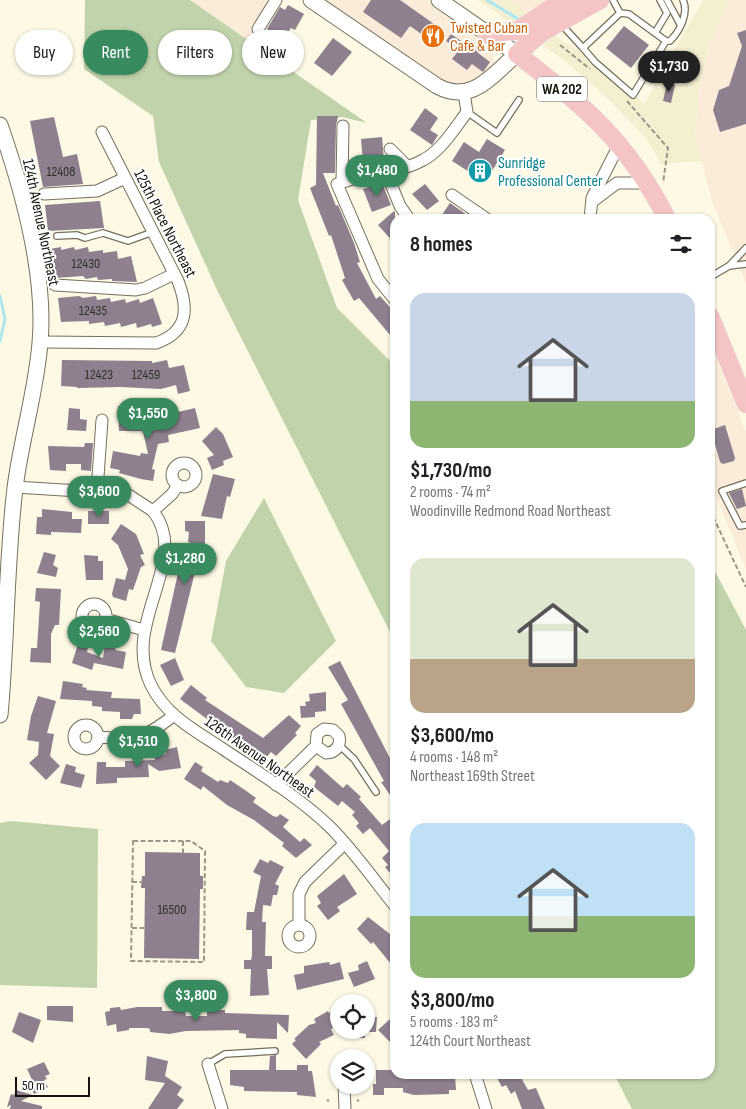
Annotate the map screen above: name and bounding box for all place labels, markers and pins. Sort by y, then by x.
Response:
place label: Twisted Cuban Cafe & Bar [450,19,528,56]
restaurant icon: Twisted Cuban Cafe & Bar [420,23,446,49]
pin: $1,730 [628,51,710,93]
pin: $1,480 [336,154,418,197]
place label: Sunridge Professional Center [498,154,603,191]
building icon: Sunridge Professional Center [467,158,493,184]
pin: $1,550 [107,398,189,440]
pin: $3,600 [58,476,140,518]
pin: $1,280 [144,542,226,585]
pin: $2,560 [58,616,140,658]
pin: $1,510 [97,726,179,768]
pin: $3,800 [155,980,237,1022]

